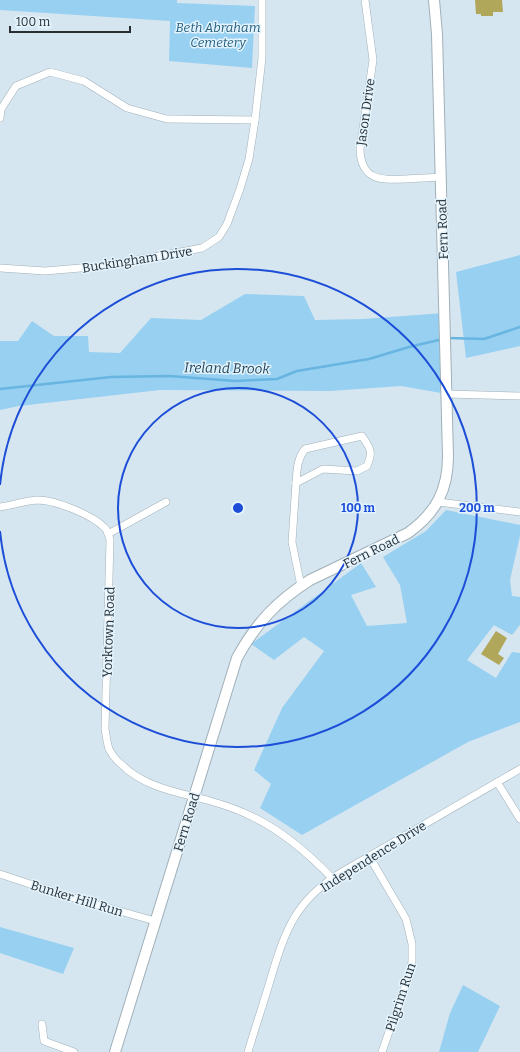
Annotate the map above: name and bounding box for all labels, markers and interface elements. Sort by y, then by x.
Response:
scale bar [10,8,130,34]
text: 100 m [16,15,51,29]
park label: Beth Abraham Cemetery [176,20,261,50]
street label: Jason Drive [353,78,378,148]
street label: Fern Road [434,198,451,260]
street label: Buckingham Drive [81,243,193,276]
water label: Ireland Brook [184,359,271,378]
centre of rings [231,501,245,515]
text: 100 m [341,501,376,515]
text: 200 m [459,501,495,515]
street label: Fern Road [341,531,402,572]
street label: Yorktown Road [99,586,118,678]
street label: Fern Road [170,791,203,853]
street label: Independence Drive [318,818,429,895]
street label: Bunker Hill Run [29,877,126,920]
street label: Pilgrim Run [382,960,419,1033]

